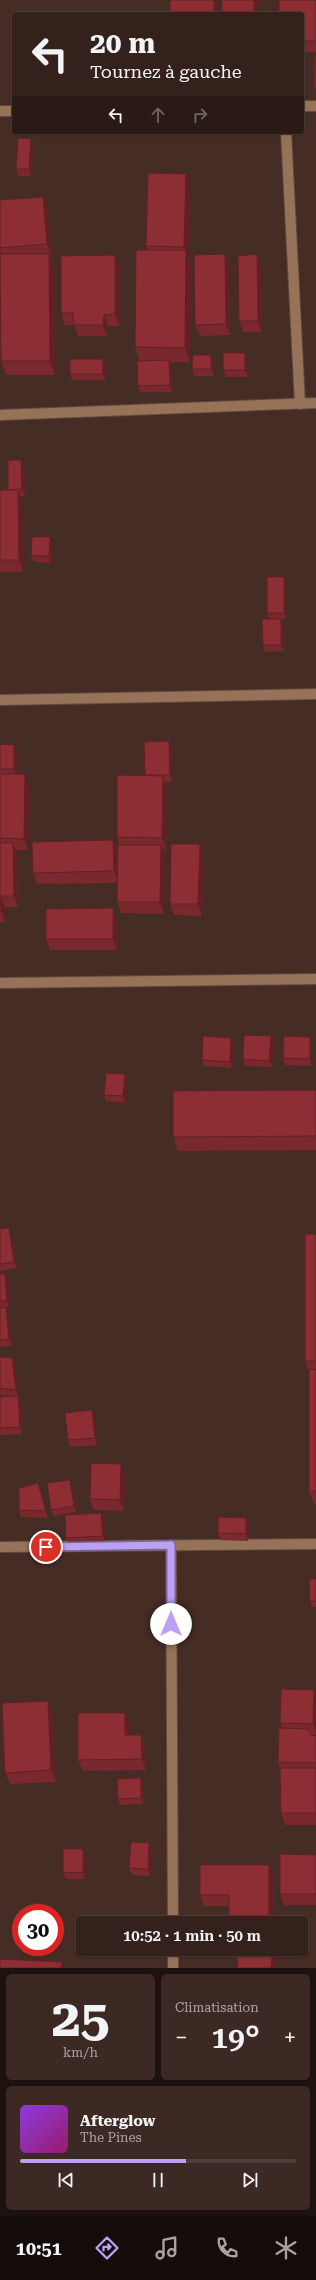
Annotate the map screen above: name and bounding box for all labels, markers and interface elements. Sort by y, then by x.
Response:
text: 20 m [90,27,155,60]
icon: left [24,28,76,80]
text: Tournez à gauche [90,61,242,82]
icon: left [105,104,127,126]
icon: ahead [147,104,169,126]
icon: right [189,104,211,126]
pin [29,1530,63,1564]
icon: arrive [35,1536,57,1558]
position arrow [150,1603,192,1645]
speed limit sign: 30 [12,1904,64,1956]
text: 10:52 · 1 min · 50 m [123,1927,261,1945]
text: 25 [51,1988,110,2049]
text: Climatisation [175,2000,259,2015]
text: 19° [211,2020,260,2055]
text: − [175,2025,187,2050]
text: + [284,2025,296,2050]
text: km/h [63,2045,98,2060]
text: Afterglow [80,2112,155,2130]
text: The Pines [80,2130,142,2145]
icon: previous [55,2169,77,2191]
icon: pause [147,2169,169,2191]
icon: next [239,2169,261,2191]
icon: directions [93,2234,121,2262]
icon: music [153,2234,181,2262]
icon: phone [213,2234,241,2262]
icon: climate [272,2234,300,2262]
text: 10:51 [16,2238,62,2259]

